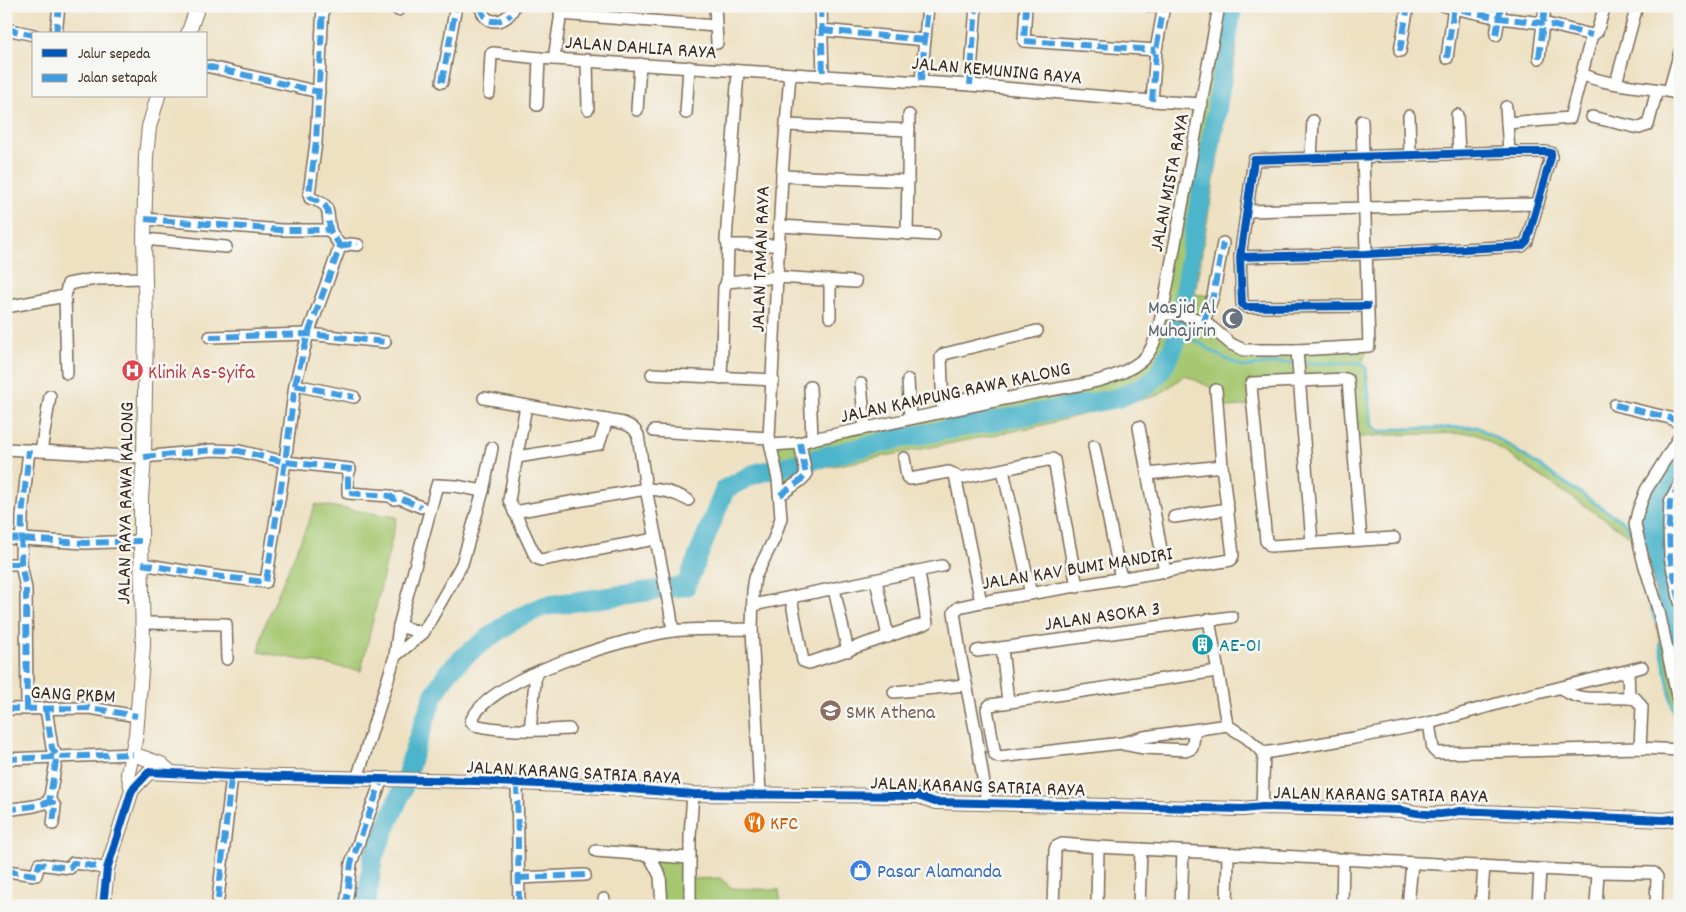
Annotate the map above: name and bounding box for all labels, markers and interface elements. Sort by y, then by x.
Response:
street label: JALAN DAHLIA RAYA [564,30,718,68]
legend [32,32,208,98]
text: Jalur sepeda [78,44,151,66]
street label: JALAN KEMUNING RAYA [910,51,1083,93]
text: Jalan setapak [78,68,157,90]
street label: JALAN MISTA RAYA [1144,111,1198,254]
street label: JALAN TAMAN RAYA [745,185,779,333]
place label: Masjid Al Muhajirin [1148,295,1216,346]
mosque icon: Masjid Al Muhajirin [1220,306,1244,330]
street label: JALAN KAMPUNG RAWA KALONG [838,356,1073,432]
hospital icon: Klinik As-Syifa [120,359,144,383]
place label: Klinik As-Syifa [148,360,255,388]
street label: JALAN RAYA RAWA KALONG [111,401,143,605]
street label: JALAN KAV BUMI MANDIRI [980,541,1175,599]
street label: JALAN ASOKA 3 [1043,596,1162,640]
building icon: AE-01 [1191,632,1215,656]
place label: AE-01 [1219,633,1261,661]
street label: GANG PKBM [30,680,116,712]
school or university icon: SMK Athena [818,699,842,723]
place label: SMK Athena [846,700,936,728]
street label: JALAN KARANG SATRIA RAYA [466,754,682,794]
street label: JALAN KARANG SATRIA RAYA [870,770,1086,806]
street label: JALAN KARANG SATRIA RAYA [1273,780,1489,812]
restaurant icon: KFC [742,810,766,834]
place label: KFC [770,811,798,839]
shop icon: Pasar Alamanda [849,858,873,882]
place label: Pasar Alamanda [877,859,1002,887]

